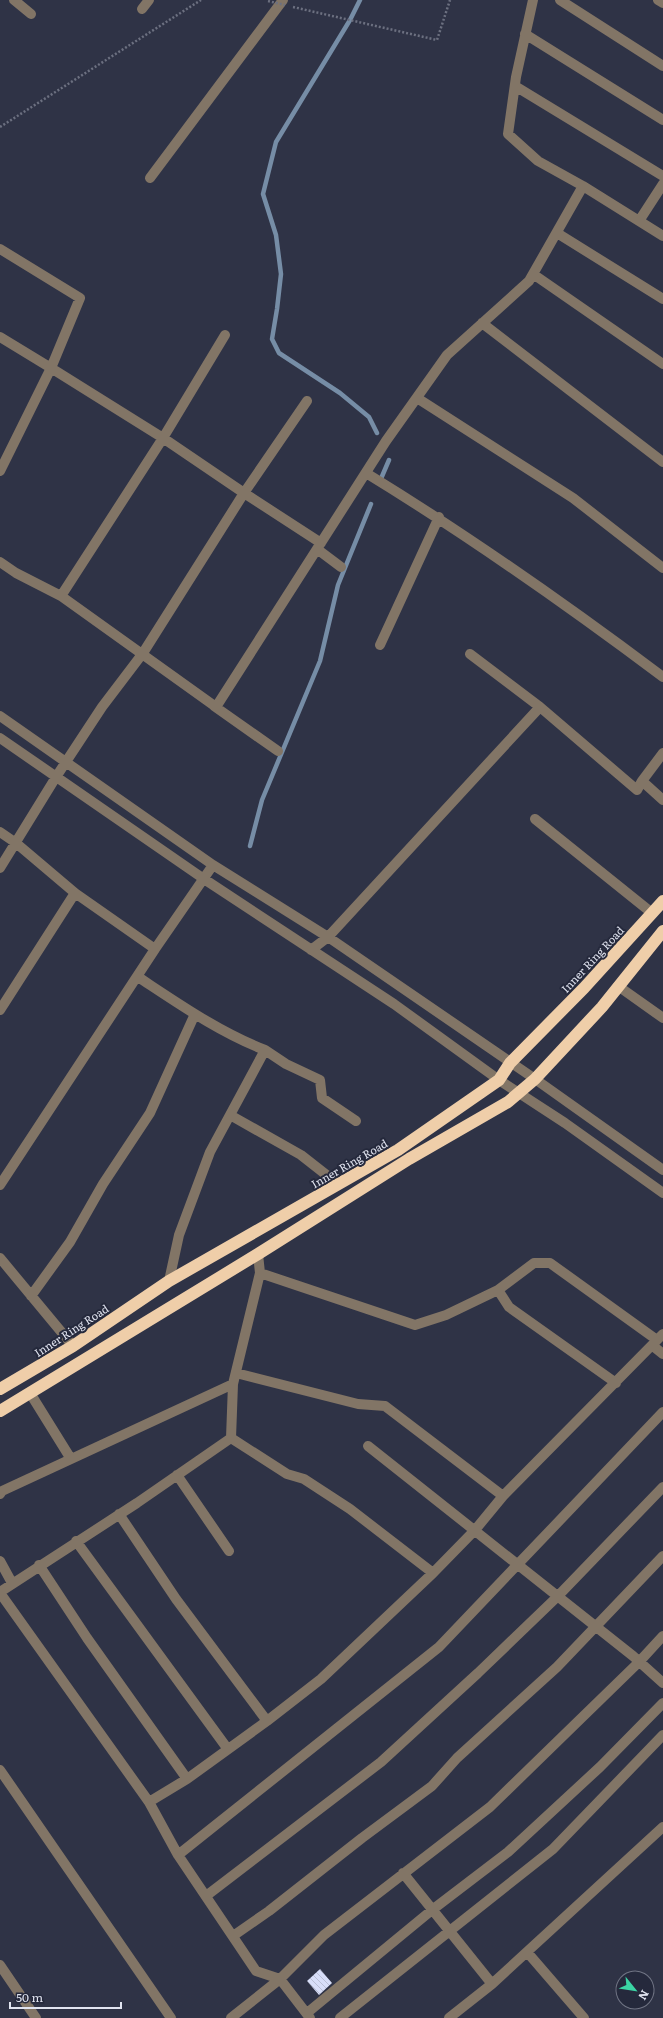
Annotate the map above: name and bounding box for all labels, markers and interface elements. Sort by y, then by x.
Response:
street label: Inner Ring Road [557,922,627,996]
street label: Inner Ring Road [308,1134,390,1191]
street label: Inner Ring Road [31,1300,112,1360]
north arrow [615,1970,655,2010]
scale bar [10,1984,121,2010]
text: 50 m [16,1988,43,2006]
text: N [635,1988,654,2003]

